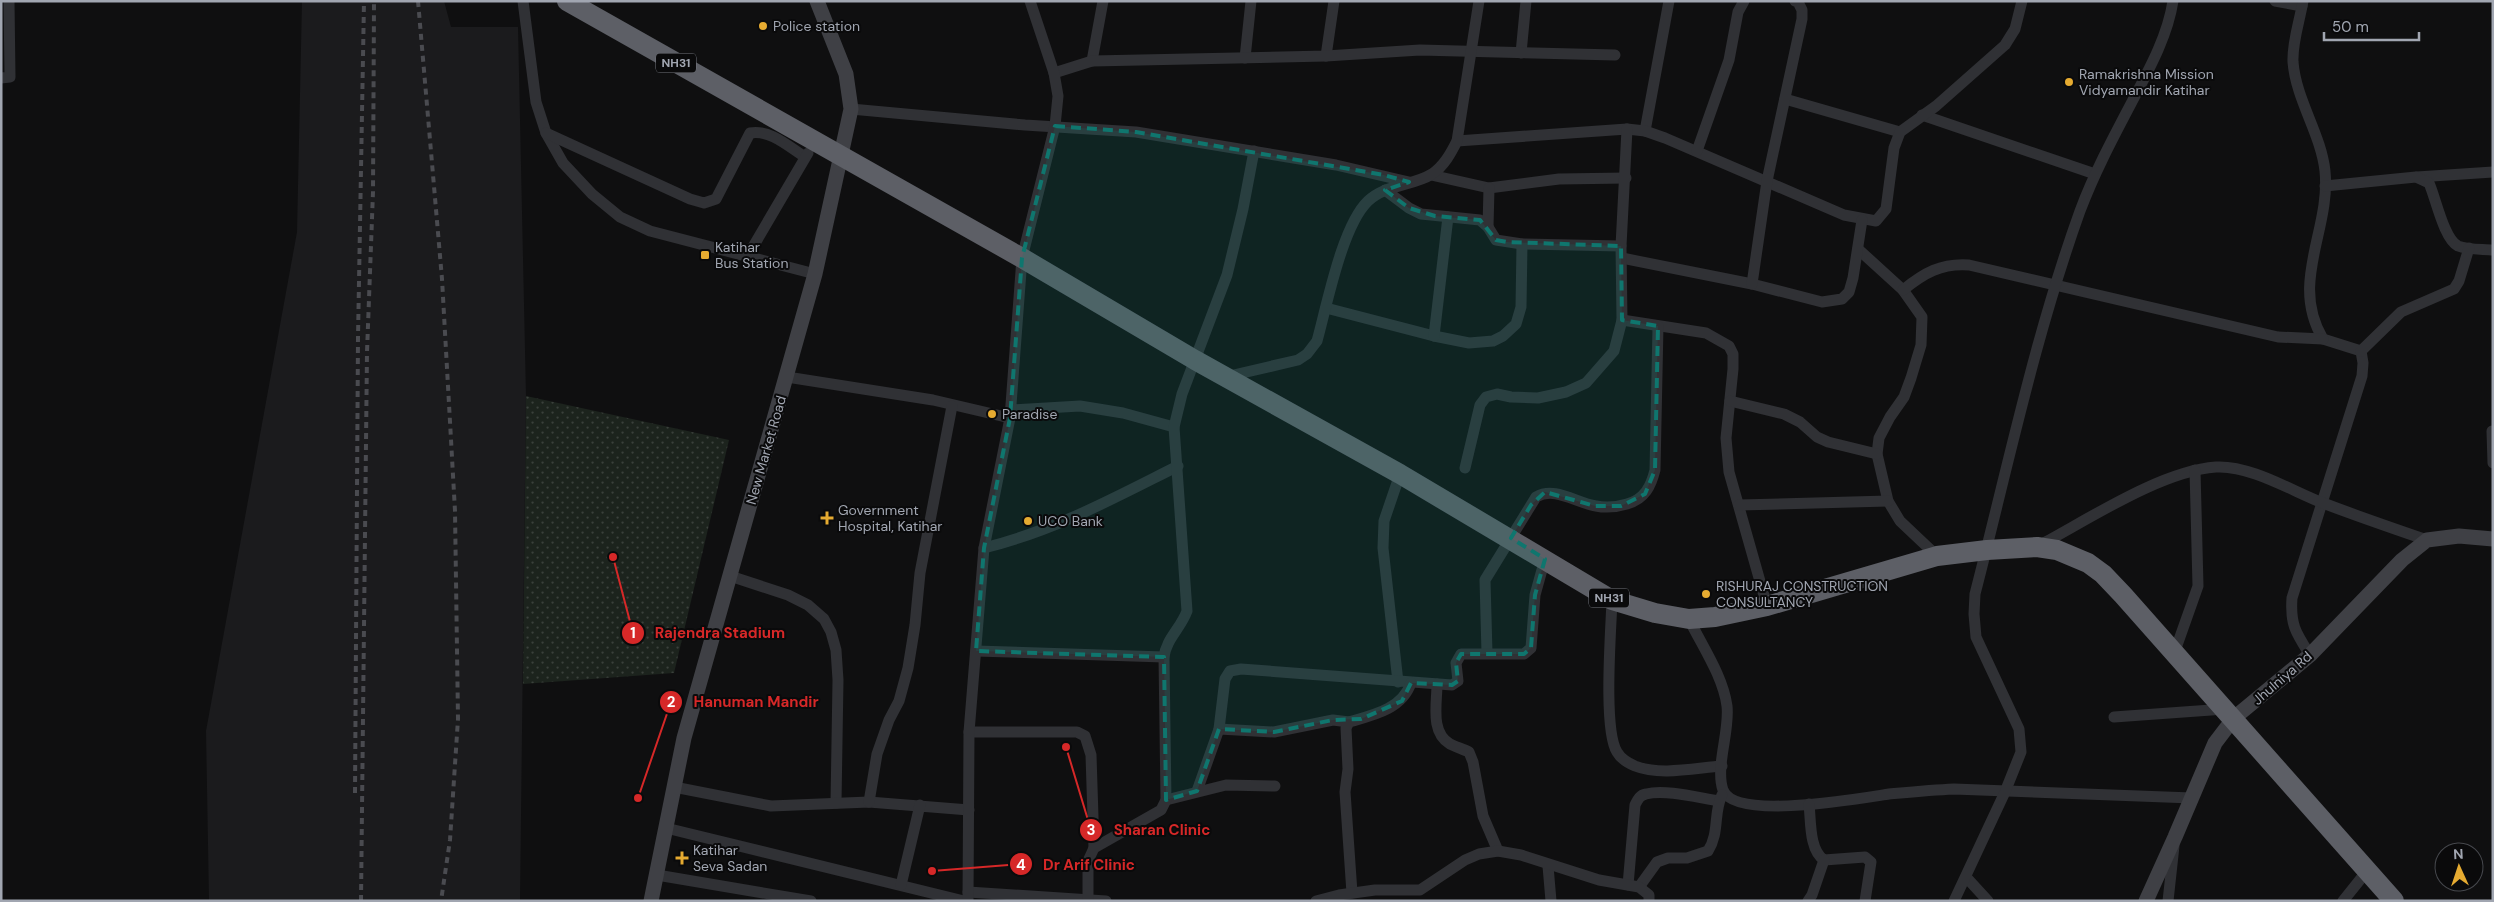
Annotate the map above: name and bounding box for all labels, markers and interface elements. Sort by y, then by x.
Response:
scale bar [2324,10,2419,42]
place label: Police station [773,17,860,35]
text: 50 m [2332,17,2369,37]
marker: Police station [757,20,769,32]
road number: NH31 [656,54,696,72]
place label: Ramakrishna Mission Vidyamandir Katihar [2079,65,2214,99]
marker: Ramakrishna Mission Vidyamandir Katihar [2063,76,2075,88]
place label: Katihar Bus Station [715,238,788,272]
marker: Katihar Bus Station [699,249,711,261]
street label: New Market Road [742,393,790,507]
place label: Paradise [1002,405,1057,423]
marker: Paradise [986,408,998,420]
place label: Government Hospital, Katihar [838,501,942,535]
marker: Government Hospital, Katihar [820,511,834,525]
place label: UCO Bank [1038,512,1103,530]
marker: UCO Bank [1022,515,1034,527]
place label: RISHURAJ CONSTRUCTION CONSULTANCY [1716,577,1888,611]
road number: NH31 [1589,588,1629,608]
marker: RISHURAJ CONSTRUCTION CONSULTANCY [1700,588,1712,600]
callout: Rajendra Stadium [620,618,796,648]
text: 1 [630,623,636,643]
text: Rajendra Stadium [655,623,785,643]
street label: Jhulniya Rd [2249,647,2315,709]
callout: Hanuman Mandir [659,687,829,717]
text: 2 [667,692,676,712]
text: Hanuman Mandir [693,692,819,712]
callout: Sharan Clinic [1079,815,1220,845]
text: 3 [1086,820,1096,840]
text: Sharan Clinic [1114,820,1210,840]
place label: Katihar Seva Sadan [693,841,767,875]
north arrow [2434,842,2484,892]
text: N [2453,845,2464,863]
callout: Dr Arif Clinic [1008,849,1145,879]
marker: Katihar Seva Sadan [675,851,689,865]
text: 4 [1016,855,1026,875]
text: Dr Arif Clinic [1043,855,1135,875]

